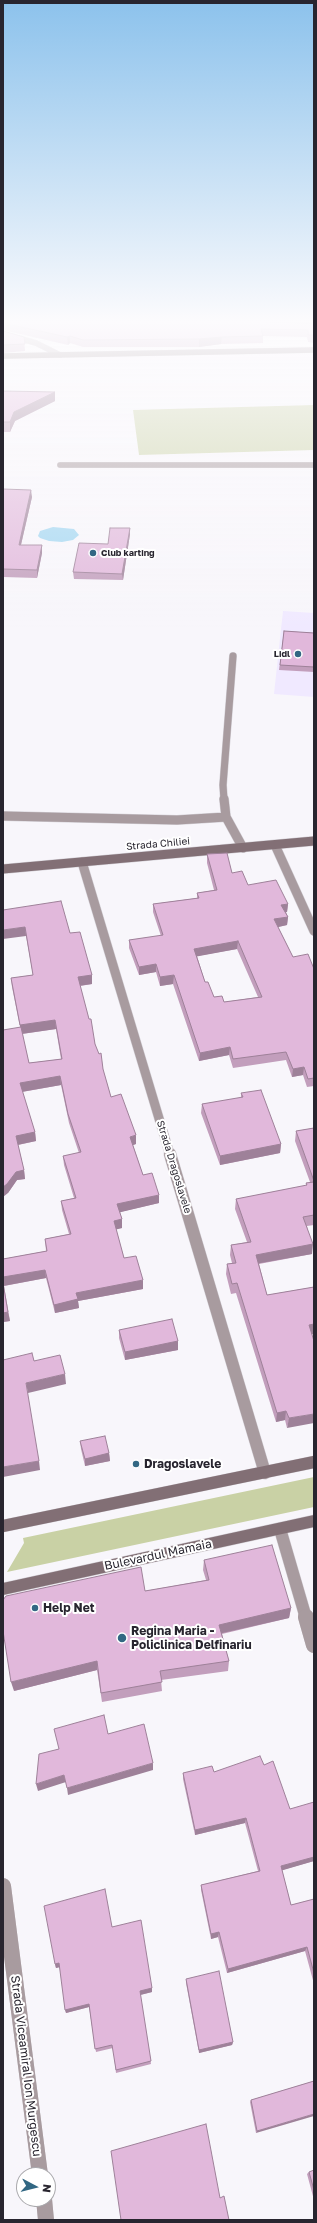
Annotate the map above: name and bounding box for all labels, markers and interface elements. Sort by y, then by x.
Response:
marker: Club karting [88,548,98,558]
place label: Club karting [101,548,155,558]
place label: Lidl [274,649,290,659]
marker: Lidl [293,649,303,659]
street label: Strada Chiliei [126,835,190,853]
street label: Strada Dragoslavele [154,1119,194,1215]
place label: Dragoslavele [144,1457,221,1471]
marker: Dragoslavele [131,1459,141,1469]
street label: Bulevardul Mamaia [103,1537,213,1573]
place label: Help Net [43,1601,95,1615]
marker: Help Net [30,1603,40,1613]
place label: Regina Maria - Policlinica Delfinariu [131,1624,252,1652]
marker: Regina Maria - Policlinica Delfinariu [116,1632,128,1644]
street label: Strada Viceamiral Ion Murgescu [8,1975,44,2157]
north arrow [16,2167,56,2207]
text: N [40,2183,54,2193]

